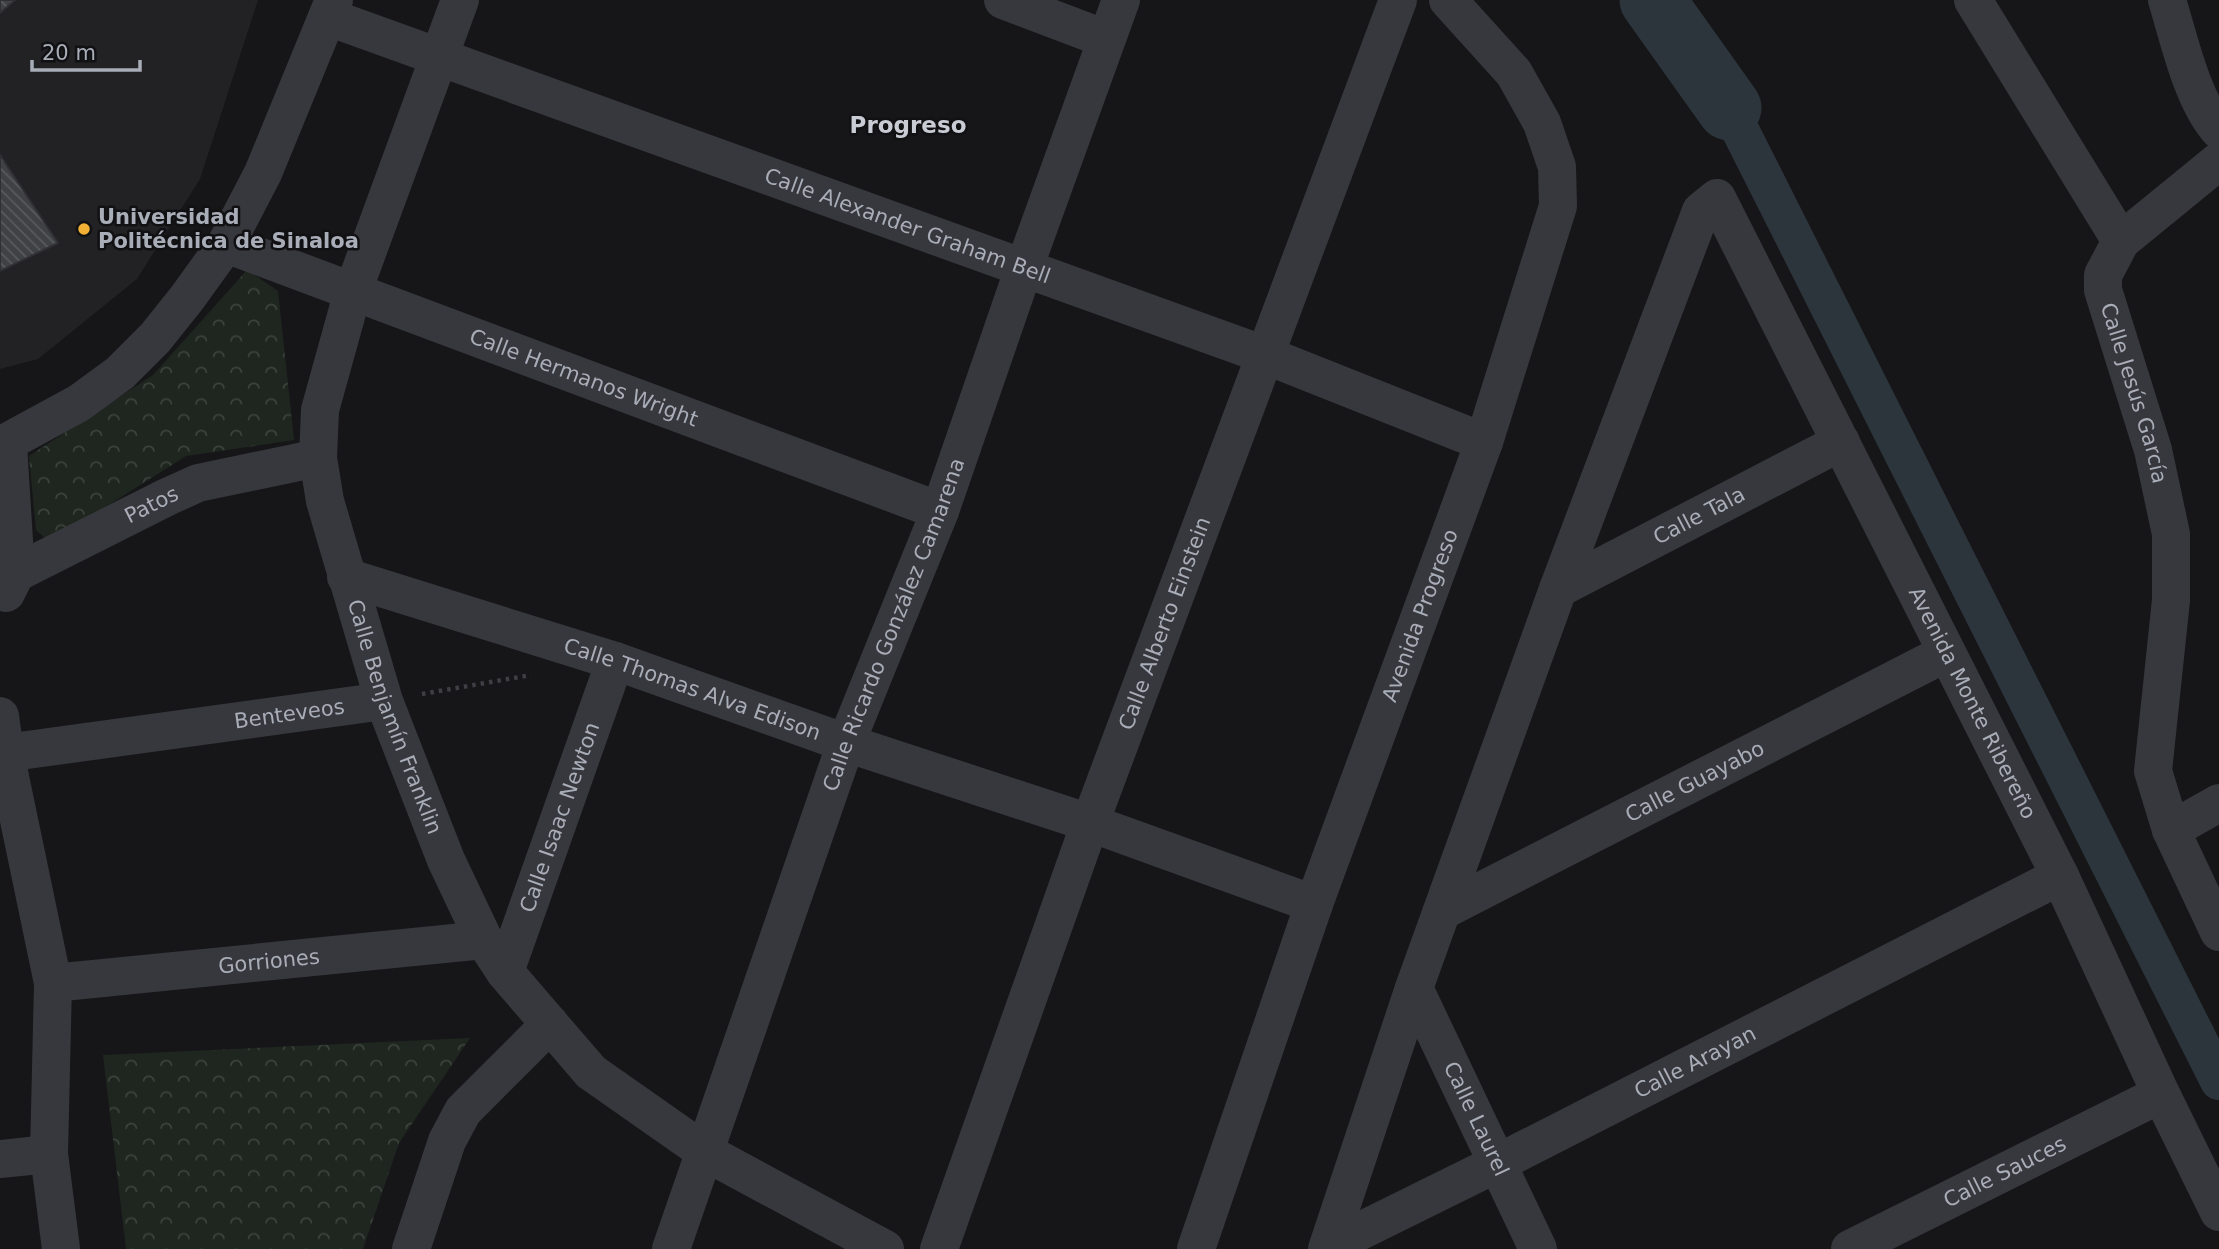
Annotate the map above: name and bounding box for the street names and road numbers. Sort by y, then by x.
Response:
street label: Calle Alexander Graham Bell [761,163,1054,289]
street label: Calle Jesús García [2096,300,2172,486]
street label: Calle Hermanos Wright [466,324,701,431]
street label: Calle Ricardo González Camarena [818,455,969,795]
street label: Patos [121,482,182,528]
street label: Calle Tala [1649,482,1749,549]
street label: Calle Alberto Einstein [1114,514,1215,733]
street label: Avenida Progreso [1377,526,1463,705]
street label: Avenida Monte Ribereño [1904,583,2041,823]
street label: Calle Benjamín Franklin [343,597,447,838]
street label: Calle Thomas Alva Edison [561,634,824,745]
street label: Benteveos [233,695,346,733]
street label: Calle Isaac Newton [515,719,604,916]
street label: Calle Guayabo [1621,736,1768,827]
street label: Gorriones [217,944,321,978]
street label: Calle Arayan [1630,1021,1760,1103]
street label: Calle Laurel [1439,1058,1514,1180]
street label: Calle Sauces [1940,1131,2070,1212]

